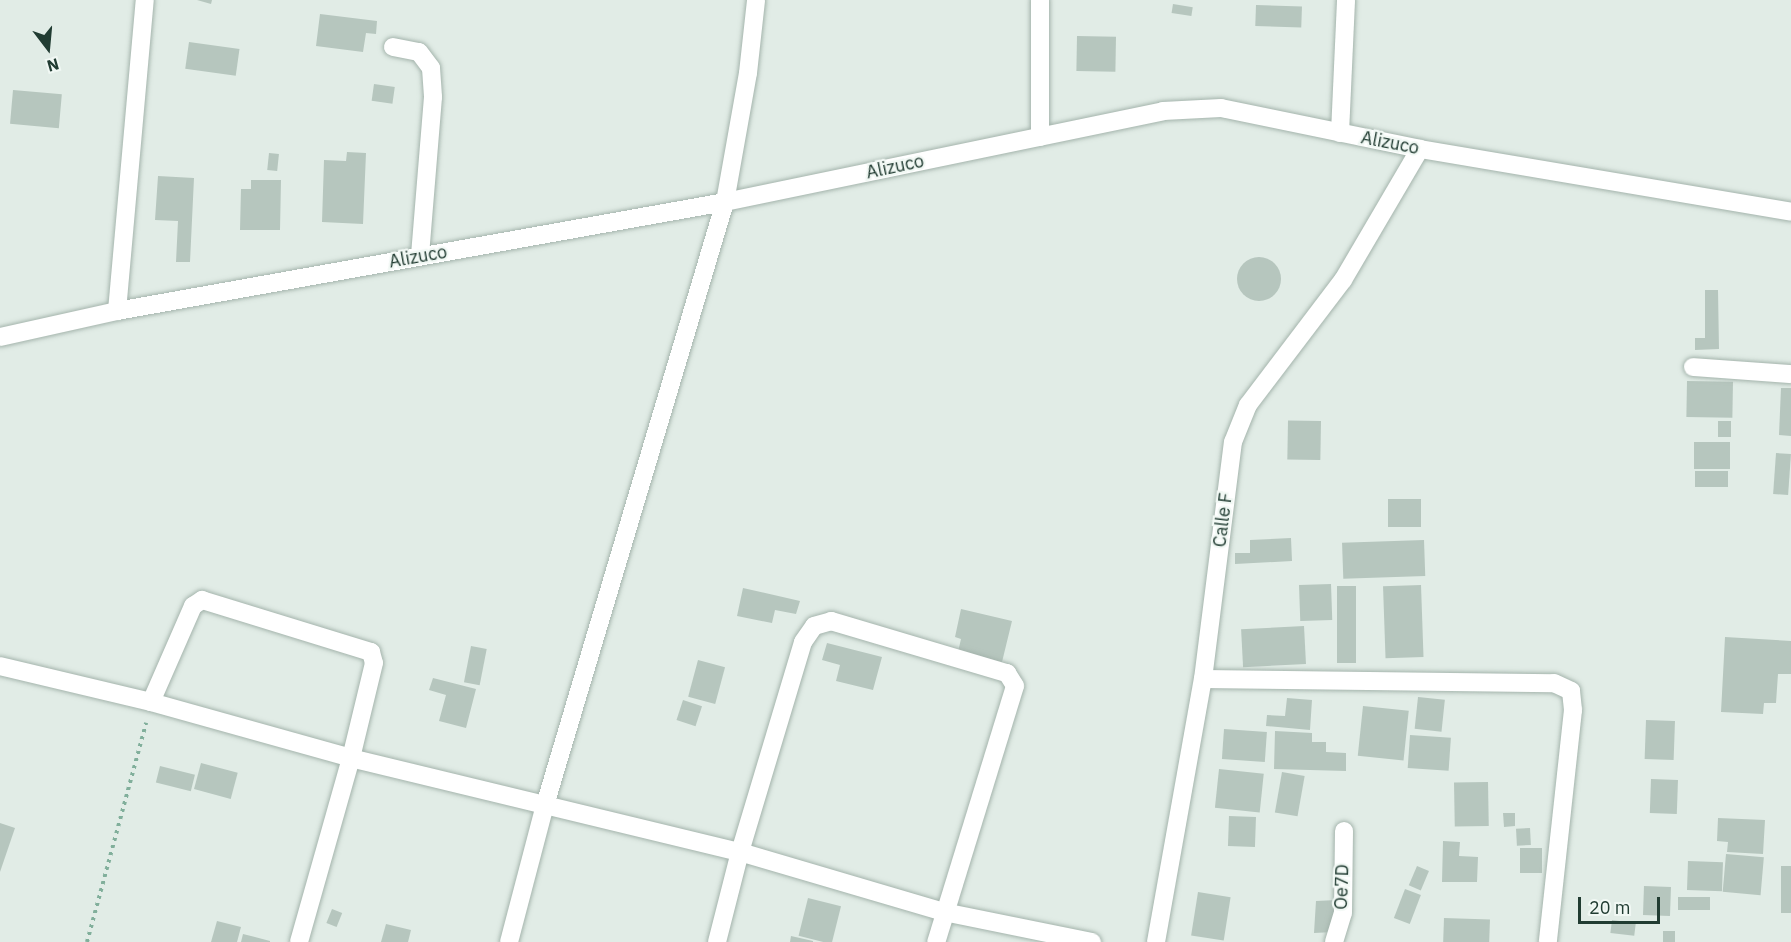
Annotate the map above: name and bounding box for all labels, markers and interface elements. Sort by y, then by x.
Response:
north arrow [18,18,78,78]
text: N [45,54,61,77]
street label: Alizuco [1359,127,1421,159]
street label: Alizuco [864,150,926,184]
street label: Alizuco [387,241,449,273]
street label: Calle F [1209,492,1237,548]
street label: Oe7D [1330,864,1354,910]
scale bar [1581,885,1664,923]
text: 20 m [1589,896,1631,919]

